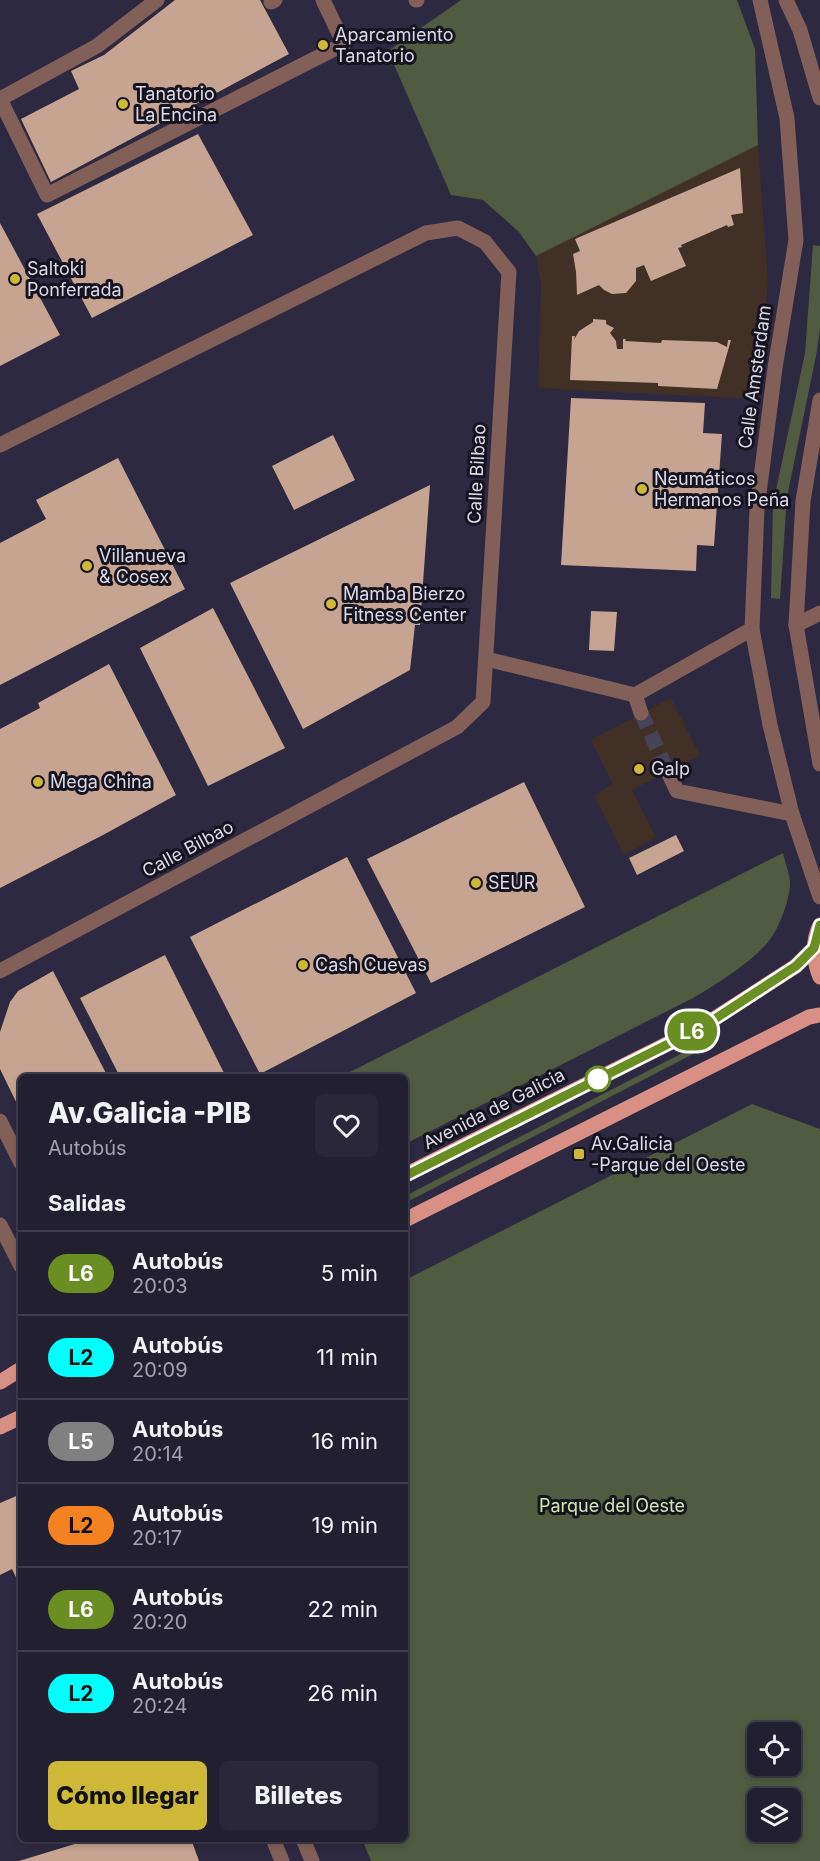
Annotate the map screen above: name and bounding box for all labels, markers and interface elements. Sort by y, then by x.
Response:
place label: Aparcamiento Tanatorio [335,24,454,66]
marker: Aparcamiento Tanatorio [316,38,330,52]
place label: Tanatorio La Encina [135,83,217,125]
marker: Tanatorio La Encina [116,97,130,111]
place label: Saltoki Ponferrada [27,258,122,300]
marker: Saltoki Ponferrada [8,272,22,286]
street label: Calle Amsterdam [734,304,775,450]
street label: Calle Bilbao [463,423,490,525]
place label: Neumáticos Hermanos Peña [654,468,789,510]
marker: Neumáticos Hermanos Peña [635,482,649,496]
place label: Villanueva & Cosex [99,545,186,587]
marker: Villanueva & Cosex [80,559,94,573]
place label: Mamba Bierzo Fitness Center [343,583,467,625]
marker: Mamba Bierzo Fitness Center [324,597,338,611]
place label: Galp [651,758,690,779]
marker: Galp [632,762,646,776]
place label: Mega China [50,771,152,792]
marker: Mega China [31,775,45,789]
street label: Calle Bilbao [139,816,237,881]
place label: SEUR [488,872,536,893]
marker: SEUR [469,876,483,890]
place label: Cash Cuevas [315,954,427,975]
marker: Cash Cuevas [296,958,310,972]
line badge: L6 [665,1012,719,1050]
text: L6 [679,1019,705,1044]
street label: Avenida de Galicia [419,1064,568,1153]
unlabelled marker [585,1066,611,1092]
button: heart [315,1094,378,1157]
text: Av.Galicia -PIB [48,1096,251,1130]
place label: Av.Galicia -Parque del Oeste [591,1133,746,1175]
text: Autobús [48,1136,127,1160]
marker: Av.Galicia -Parque del Oeste [572,1147,586,1161]
text: Salidas [48,1190,126,1216]
text: Autobús [132,1248,223,1274]
text: 5 min [321,1260,378,1286]
text: L6 [68,1261,94,1286]
text: 20:03 [132,1274,188,1298]
text: Autobús [132,1332,223,1358]
text: 11 min [316,1344,378,1370]
text: L2 [68,1345,94,1370]
text: 20:09 [132,1358,188,1382]
text: Autobús [132,1416,223,1442]
text: 16 min [312,1428,378,1454]
text: L5 [68,1429,94,1454]
text: 20:14 [132,1442,184,1466]
park label: Parque del Oeste [539,1495,685,1516]
text: Autobús [132,1500,223,1526]
text: 19 min [312,1512,378,1538]
text: L2 [68,1513,94,1538]
text: 20:17 [132,1526,182,1550]
text: Autobús [132,1584,223,1610]
text: 22 min [307,1596,378,1622]
text: L6 [68,1597,94,1622]
text: 20:20 [132,1610,187,1634]
text: Autobús [132,1668,223,1694]
text: 26 min [307,1680,378,1706]
text: L2 [68,1681,94,1706]
text: 20:24 [132,1694,187,1718]
map controls [747,1722,801,1842]
button: locate [747,1722,801,1776]
button: Cómo llegar [48,1761,207,1830]
button: Billetes [219,1761,378,1830]
button: layers [747,1788,801,1842]

